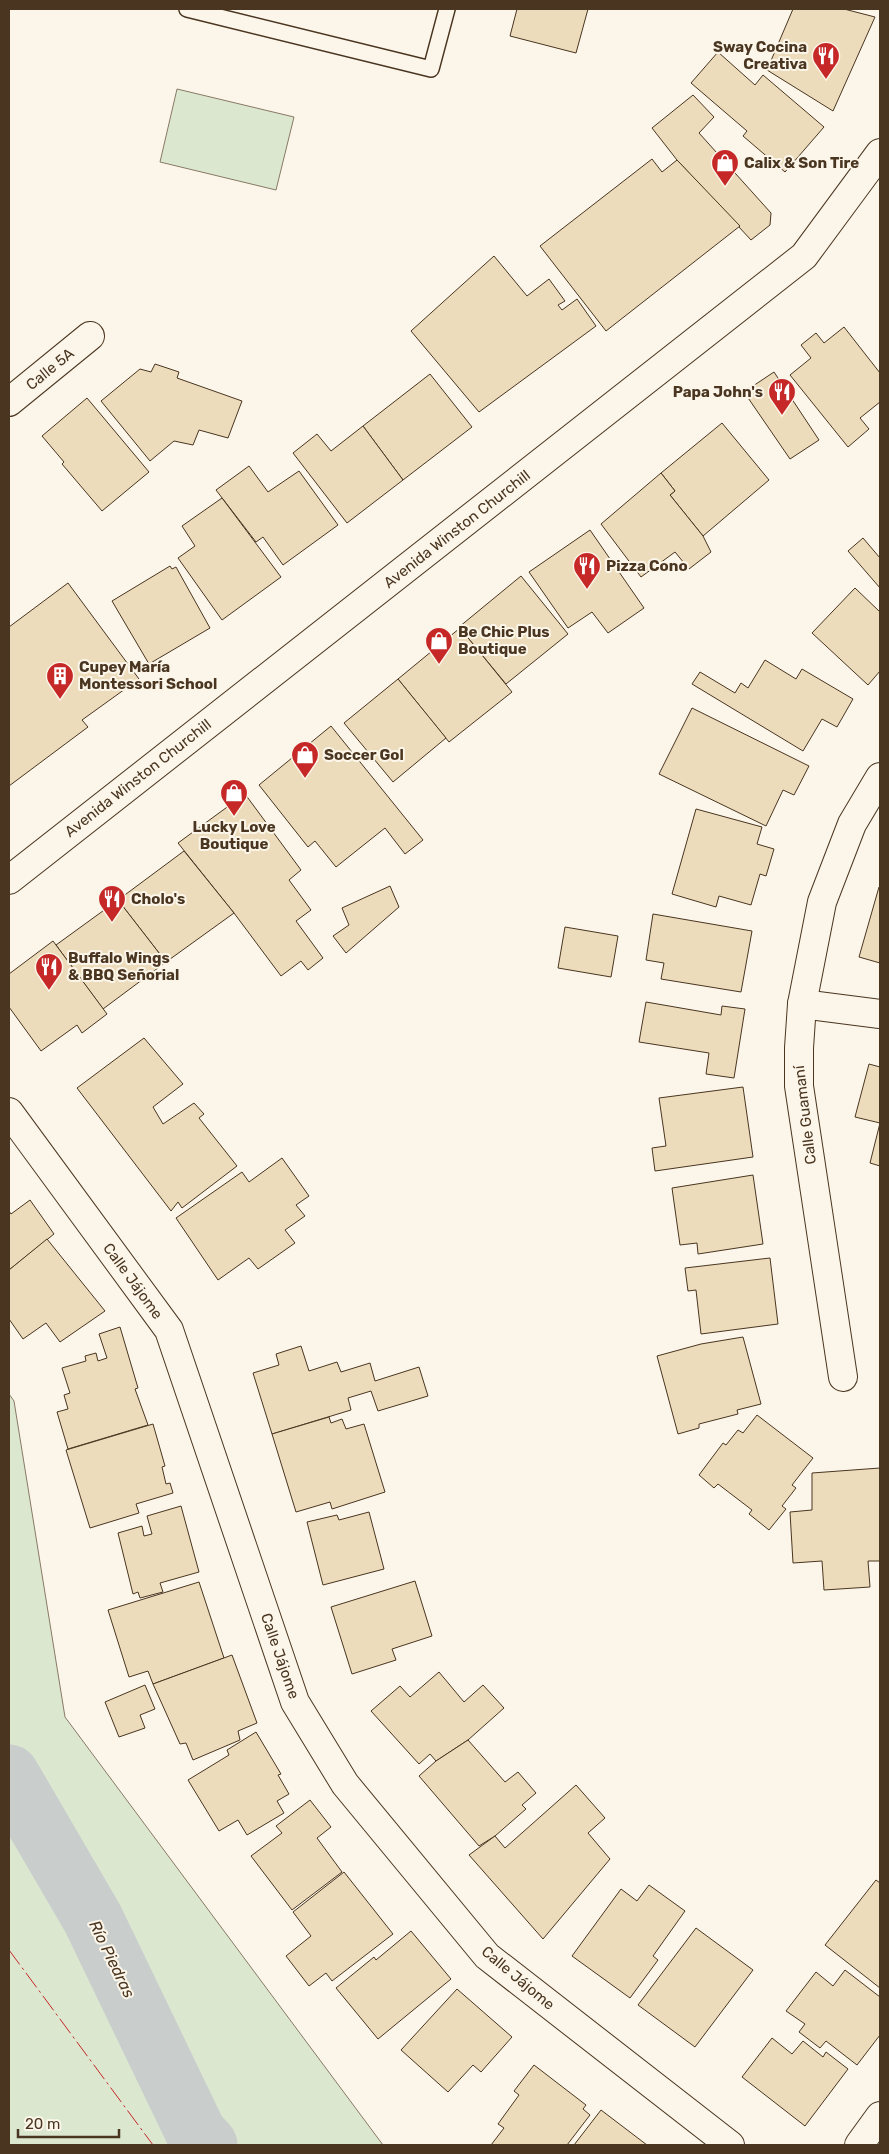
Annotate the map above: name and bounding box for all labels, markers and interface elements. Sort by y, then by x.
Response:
place label: Sway Cocina Creativa [713,38,807,73]
restaurant icon: Sway Cocina Creativa [811,41,841,80]
shop icon: Calix & Son Tire [710,148,740,187]
place label: Calix & Son Tire [744,154,859,172]
street label: Calle 5A [22,344,78,394]
restaurant icon: Papa John's [767,377,797,416]
place label: Papa John's [673,383,763,401]
street label: Avenida Winston Churchill [380,466,534,592]
restaurant icon: Pizza Cono [572,551,602,590]
place label: Pizza Cono [606,557,688,575]
place label: Be Chic Plus Boutique [458,623,550,658]
shop icon: Be Chic Plus Boutique [424,626,454,665]
place label: Cupey María Montessori School [79,658,217,693]
building icon: Cupey María Montessori School [45,661,75,700]
street label: Avenida Winston Churchill [61,715,215,841]
shop icon: Soccer Gol [290,740,320,779]
place label: Soccer Gol [324,746,404,764]
shop icon: Lucky Love Boutique [219,778,249,817]
place label: Lucky Love Boutique [192,818,276,853]
restaurant icon: Cholo's [97,884,127,923]
place label: Cholo's [131,890,185,908]
place label: Buffalo Wings & BBQ Señorial [68,949,179,984]
restaurant icon: Buffalo Wings & BBQ Señorial [34,952,64,991]
street label: Calle Guamaní [790,1063,820,1165]
street label: Calle Jájome [99,1239,167,1323]
street label: Calle Jájome [257,1611,303,1701]
water label: Río Piedras [85,1917,139,2001]
street label: Calle Jájome [478,1942,558,2014]
scale bar [18,2106,119,2138]
text: 20 m [25,2115,60,2133]

